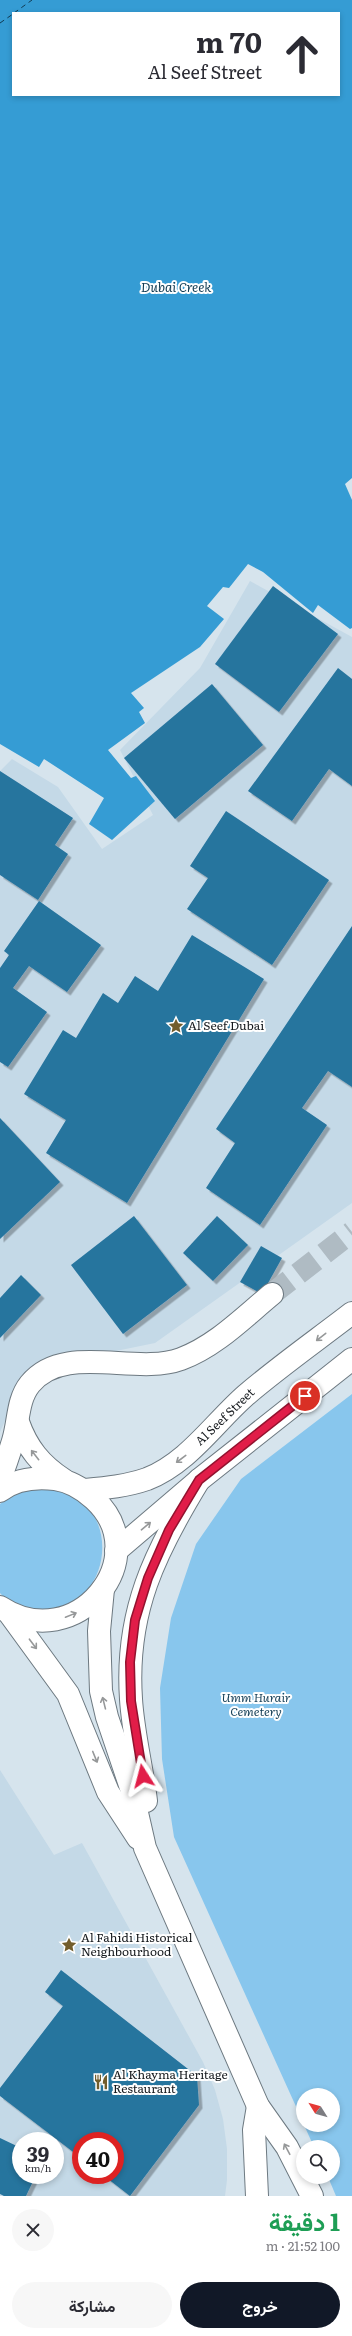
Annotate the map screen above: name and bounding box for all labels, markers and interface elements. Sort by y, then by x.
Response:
text: 70 m [196,20,262,62]
icon: ahead [276,28,328,80]
text: Al Seef Street [148,58,262,85]
water label: Dubai Creek [141,277,212,296]
place label: Al Seef Dubai [188,1016,264,1034]
place icon: Al Seef Dubai [167,1017,185,1035]
one-way arrow [316,1333,327,1341]
pin [288,1379,322,1413]
street label: Al Seef Street [191,1383,258,1449]
icon: arrive [294,1385,316,1407]
one-way arrow [31,1450,39,1461]
one-way arrow [175,1454,186,1463]
one-way arrow [140,1522,151,1531]
one-way arrow [64,1611,76,1619]
one-way arrow [28,1638,37,1649]
park label: Umm Hurair Cemetery [221,1688,291,1720]
one-way arrow [100,1697,107,1710]
one-way arrow [91,1751,99,1763]
position arrow [122,1755,164,1797]
place label: Al Fahidi Historical Neighbourhood [81,1928,193,1960]
place icon: Al Fahidi Historical Neighbourhood [60,1936,78,1954]
place label: Al Khayma Heritage Restaurant [113,2065,228,2097]
restaurant icon: Al Khayma Heritage Restaurant [92,2073,110,2091]
north arrow [296,2088,340,2132]
map controls [296,2088,340,2184]
speed limit sign: 40 [72,2132,124,2184]
text: 39 [27,2138,49,2168]
button: search [296,2140,340,2184]
one-way arrow [283,2143,291,2155]
text: km/h [25,2160,51,2175]
text: 1 دقيقة [269,2203,340,2238]
button: close [12,2209,54,2251]
text: 100 m · 21:52 [266,2236,340,2255]
button: مشاركة [12,2282,172,2328]
button: خروج [180,2282,340,2328]

